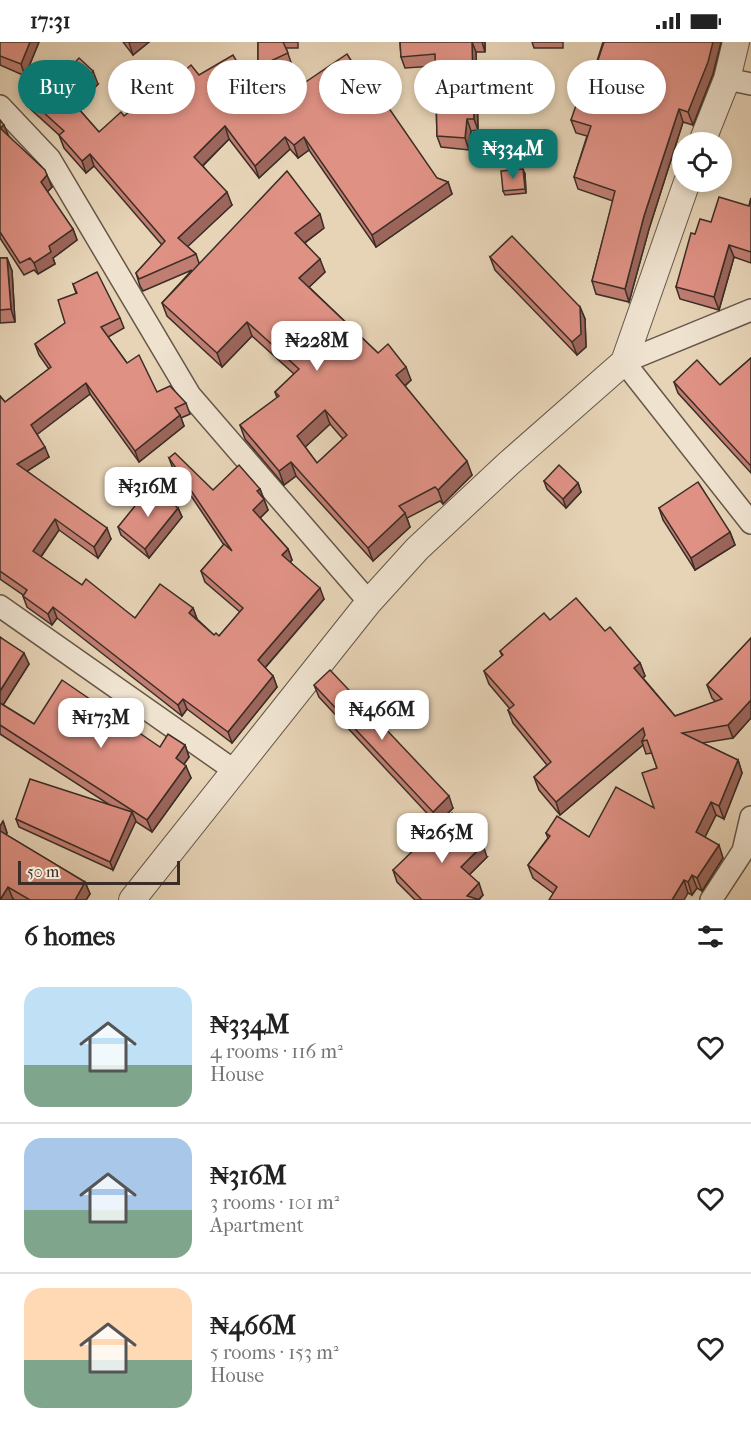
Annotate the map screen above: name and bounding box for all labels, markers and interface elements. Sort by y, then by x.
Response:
text: 17:31 [30,8,71,34]
chip: Buy [18,60,96,114]
chip: Rent [108,60,195,114]
chip: Filters [207,60,307,114]
chip: New [319,60,402,114]
chip: Apartment [414,60,555,114]
chip: House [567,60,666,114]
pin: ₦334M [471,129,555,180]
map controls [672,132,732,192]
button: locate [672,132,732,192]
text: ₦334M [483,137,543,160]
pin: ₦228M [275,321,359,372]
text: ₦228M [285,329,349,352]
pin: ₦316M [106,467,190,518]
text: ₦316M [119,475,177,498]
pin: ₦466M [340,690,424,741]
pin: ₦173M [59,698,143,749]
text: ₦466M [349,698,415,721]
text: ₦173M [72,706,130,729]
pin: ₦265M [400,813,484,864]
text: ₦265M [411,821,473,844]
scale bar [18,858,180,886]
text: 50 m [27,862,59,881]
icon: filters [694,920,727,953]
text: 6 homes [24,921,115,952]
text: ₦334M [210,1009,289,1040]
icon: home [72,1011,144,1083]
icon: heart [694,1031,727,1064]
text: 4 rooms · 116 m² [210,1040,343,1063]
text: House [210,1063,264,1086]
text: ₦316M [210,1160,286,1191]
icon: home [72,1162,144,1234]
icon: heart [694,1182,727,1215]
text: 3 rooms · 101 m² [210,1191,339,1214]
text: Apartment [210,1214,304,1237]
text: ₦466M [210,1310,296,1341]
icon: home [72,1312,144,1384]
icon: heart [694,1332,727,1365]
text: 5 rooms · 153 m² [210,1341,339,1364]
text: House [210,1364,264,1387]

